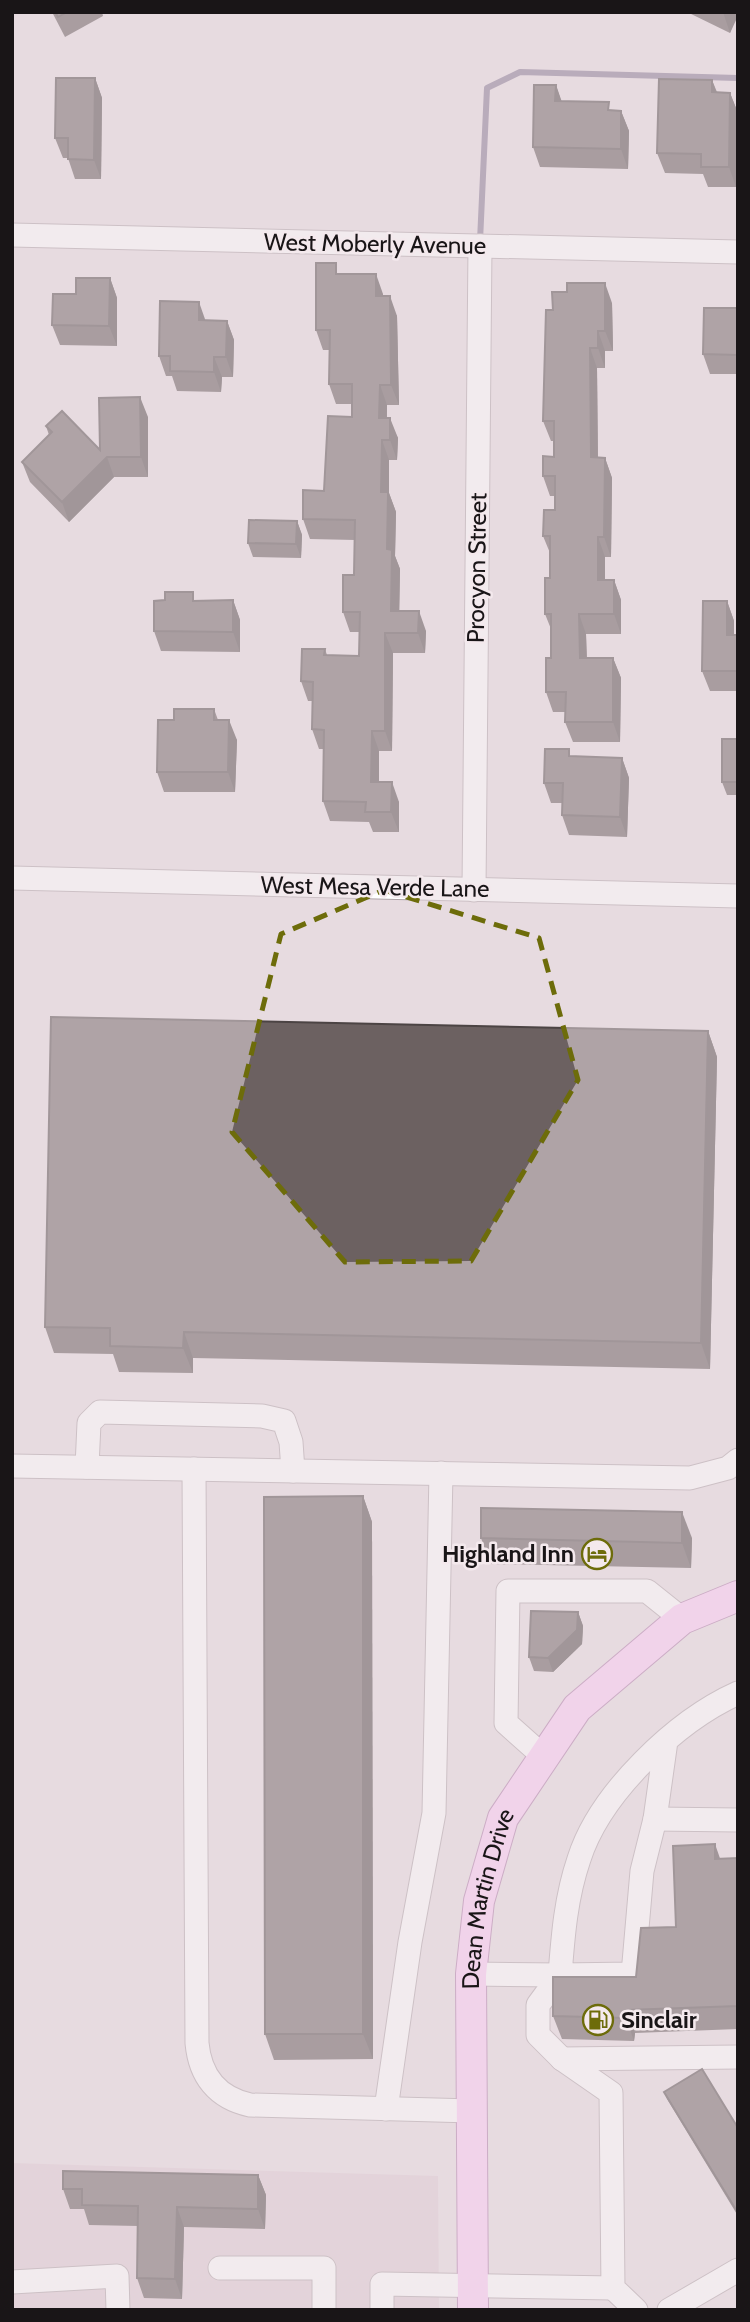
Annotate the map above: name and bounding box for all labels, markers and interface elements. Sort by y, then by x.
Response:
street label: West Moberly Avenue [264,227,486,260]
street label: Procyon Street [461,493,492,643]
street label: West Mesa Verde Lane [260,870,490,903]
hotel icon: Highland Inn [580,1537,614,1571]
place label: Highland Inn [442,1539,574,1568]
street label: Dean Martin Drive [456,1802,520,1989]
fuel station icon: Sinclair [581,2003,615,2037]
place label: Sinclair [621,2005,697,2034]

